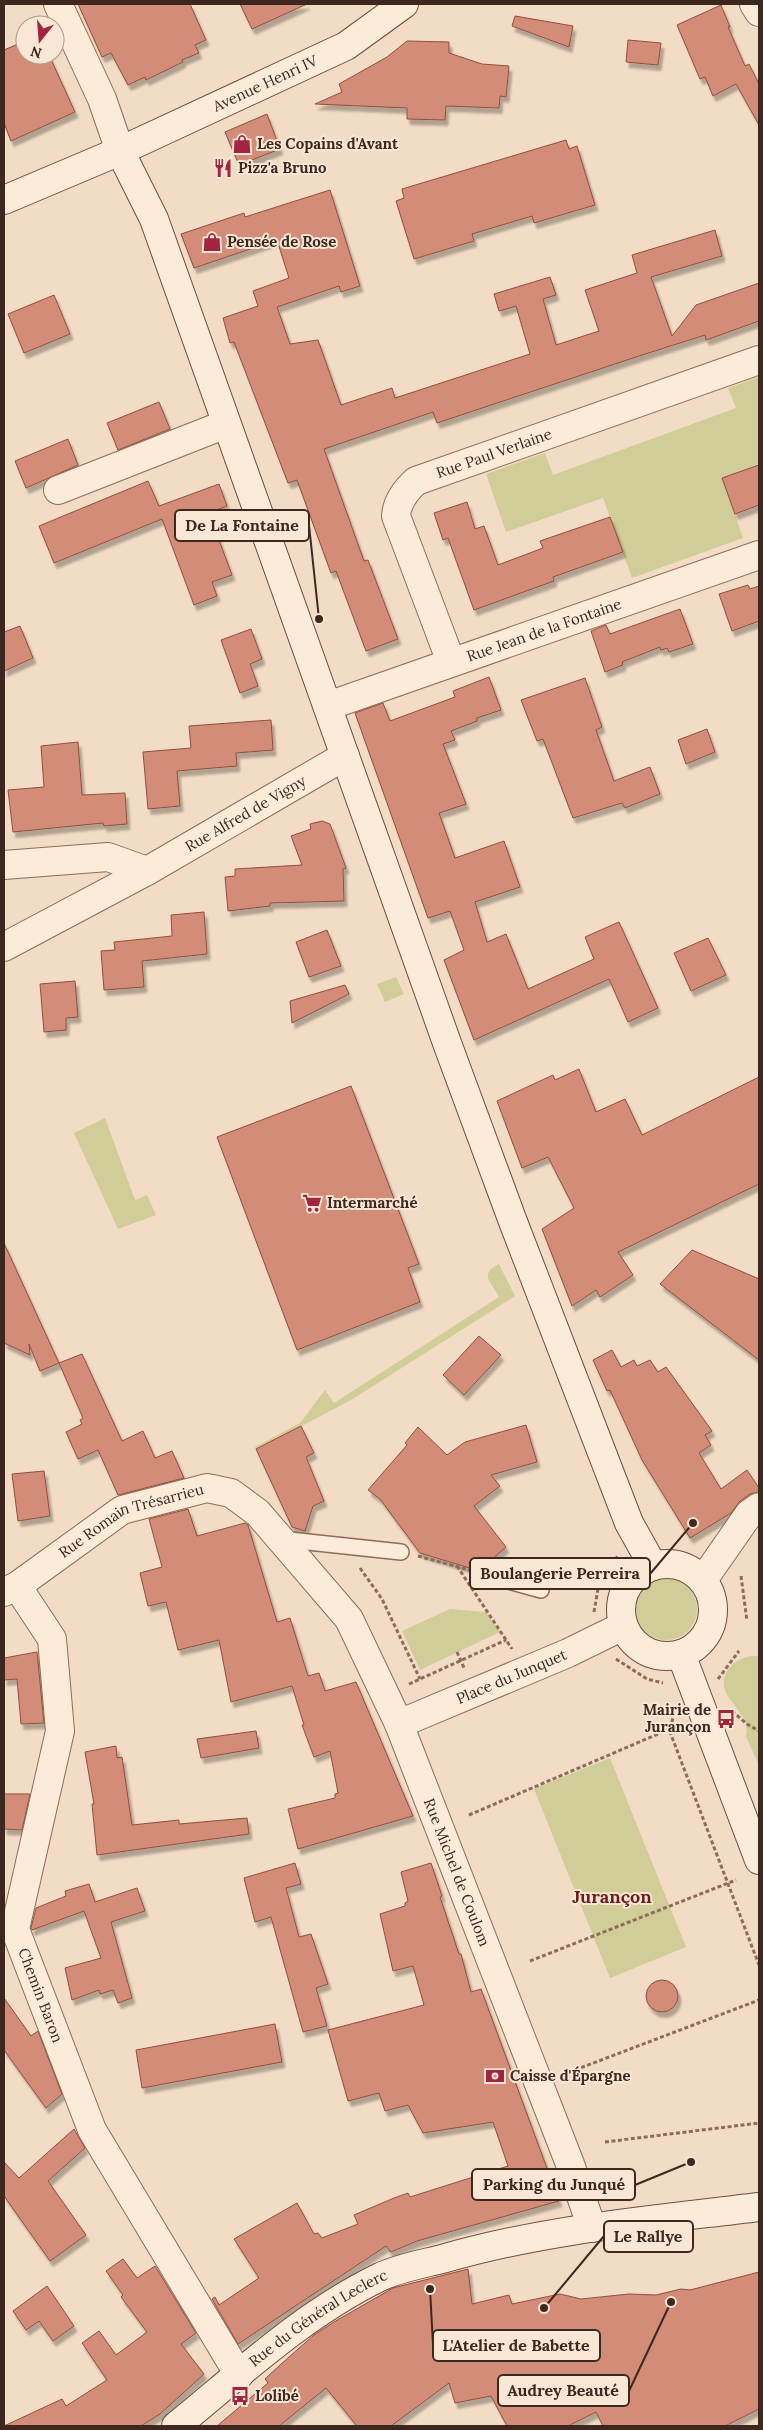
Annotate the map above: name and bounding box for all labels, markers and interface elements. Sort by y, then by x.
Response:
north arrow [15,15,65,65]
text: N [28,42,44,63]
street label: Avenue Henri IV [209,50,321,116]
shop icon: Les Copains d'Avant [231,133,253,155]
place label: Les Copains d'Avant [257,134,399,153]
restaurant icon: Pizz'a Bruno [212,157,234,179]
place label: Pizz'a Bruno [238,158,327,177]
shop icon: Pensée de Rose [201,231,223,253]
place label: Pensée de Rose [227,232,336,251]
street label: Rue Paul Verlaine [434,424,554,482]
callout: De La Fontaine [175,510,309,541]
text: De La Fontaine [185,515,299,535]
street label: Rue Jean de la Fontaine [464,594,624,666]
street label: Rue Alfred de Vigny [182,771,309,856]
supermarket icon: Intermarché [301,1192,323,1214]
place label: Intermarché [327,1193,417,1212]
street label: Rue Romain Trésarrieu [55,1479,206,1562]
callout: Boulangerie Perreira [470,1558,650,1589]
text: Boulangerie Perreira [480,1563,641,1583]
street label: Place du Junquet [453,1645,569,1708]
place label: Mairie de Jurançon [643,1700,711,1736]
bus stop icon: Mairie de Jurançon [715,1708,737,1730]
street label: Rue Michel de Coulom [420,1795,494,1949]
district label: Jurançon [572,1885,652,1908]
street label: Chemin Baron [14,1945,68,2045]
bank icon: Caisse d'Épargne [484,2065,506,2087]
place label: Caisse d'Épargne [510,2066,631,2085]
callout: Parking du Junqué [472,2169,635,2200]
text: Parking du Junqué [483,2174,626,2194]
callout: Le Rallye [604,2221,693,2252]
text: Le Rallye [614,2226,683,2246]
street label: Rue du Général Leclerc [245,2265,390,2371]
callout: L'Atelier de Babette [433,2330,600,2361]
text: L'Atelier de Babette [442,2335,590,2355]
callout: Audrey Beauté [498,2375,629,2406]
text: Audrey Beauté [507,2380,619,2400]
bus stop icon: Lolibé [229,2385,251,2407]
place label: Lolibé [255,2386,299,2405]

